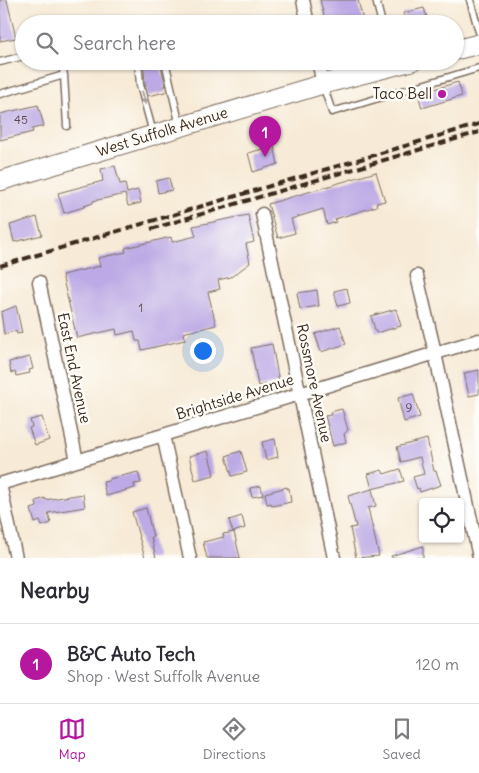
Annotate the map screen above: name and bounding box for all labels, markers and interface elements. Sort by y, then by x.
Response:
search box [15,15,464,70]
icon: search [33,29,61,57]
text: Search here [73,31,176,55]
place label: Taco Bell [373,84,432,103]
marker: Taco Bell [436,88,448,100]
one-way arrow [140,91,148,106]
street label: West Suffolk Avenue [94,102,230,161]
house number: 45 [14,112,28,127]
pin: 1 [249,116,281,157]
house number: 1 [139,300,143,315]
street label: East End Avenue [53,311,95,425]
street label: Rossmore Avenue [293,322,336,444]
your location [190,338,216,364]
street label: Brightside Avenue [174,370,296,423]
house number: 9 [406,400,413,415]
map controls [419,498,464,543]
button: locate [419,498,464,543]
text: Nearby [20,577,90,604]
text: B&C Auto Tech [67,642,195,666]
text: 1 [33,654,39,674]
text: 120 m [416,654,459,674]
text: Shop · West Suffolk Avenue [67,666,260,686]
tab: Map [58,715,86,763]
tab: Directions [203,715,266,763]
tab: Saved [382,715,421,763]

